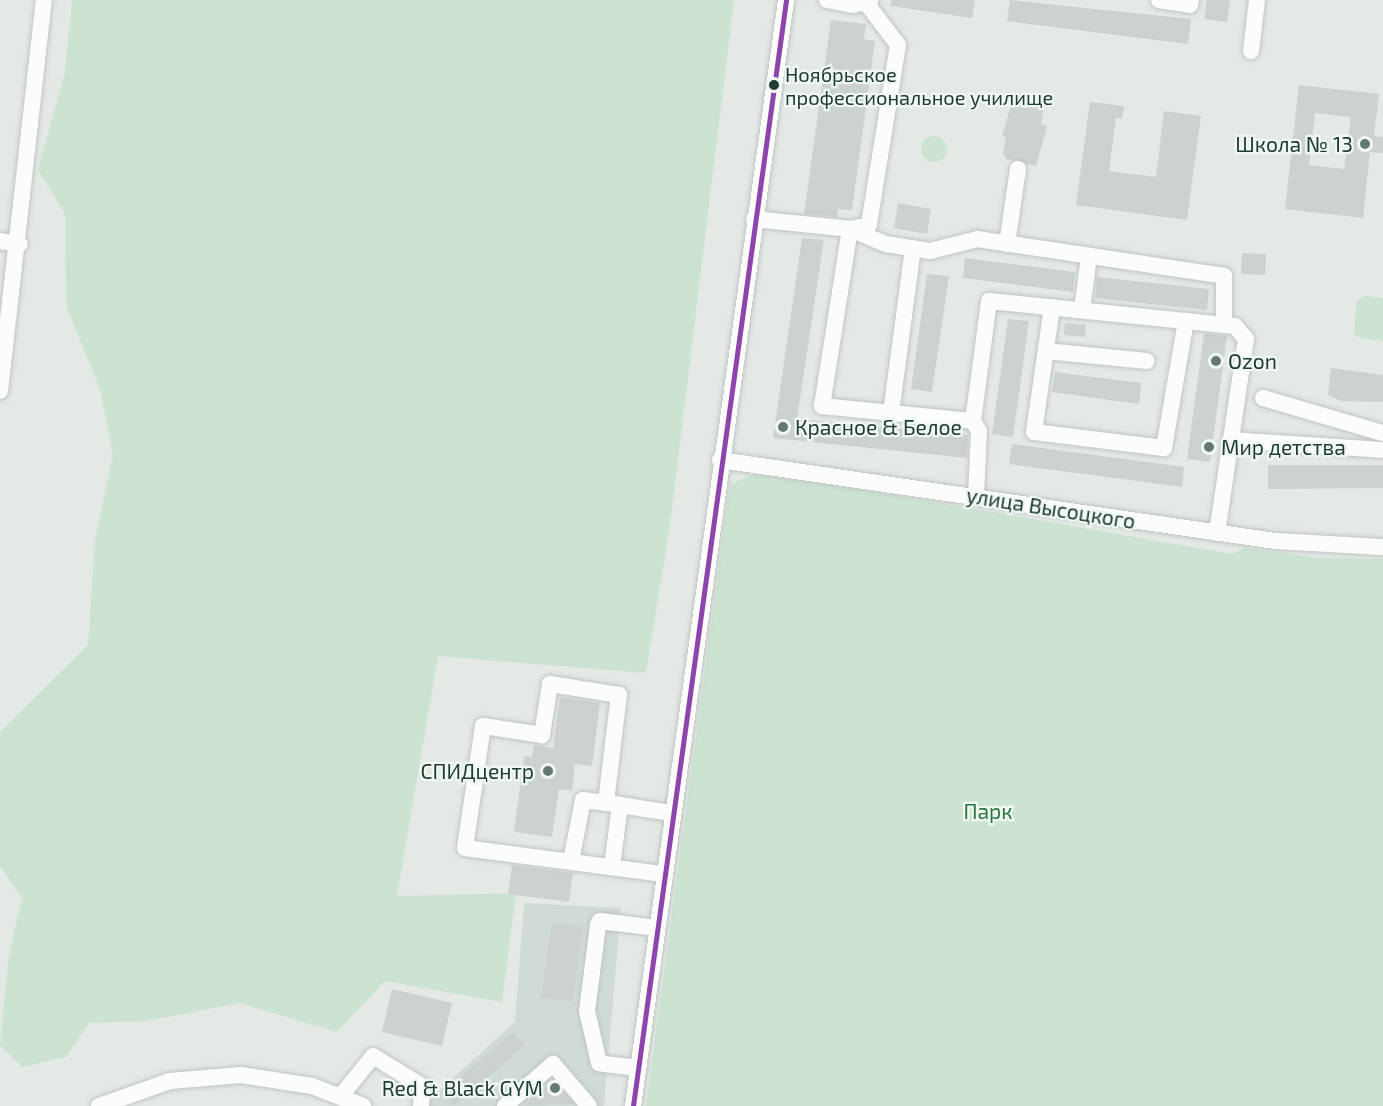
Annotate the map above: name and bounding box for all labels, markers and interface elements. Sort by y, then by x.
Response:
place label: Ноябрьское профессиональное училище [785,62,1053,109]
marker: Ноябрьское профессиональное училище [768,79,780,91]
place label: Школа № 13 [1235,131,1353,157]
marker: Школа № 13 [1358,137,1372,151]
place label: Ozon [1228,348,1277,374]
marker: Ozon [1209,354,1223,368]
place label: Красное & Белое [795,414,962,440]
marker: Красное & Белое [776,420,790,434]
place label: Мир детства [1221,434,1346,460]
marker: Мир детства [1202,440,1216,454]
street label: улица Высоцкого [965,482,1137,534]
place label: СПИДцентр [420,758,534,784]
marker: СПИДцентр [539,762,557,780]
park label: Парк [963,798,1013,824]
place label: Red & Black GYM [381,1075,543,1101]
marker: Red & Black GYM [548,1081,562,1095]

